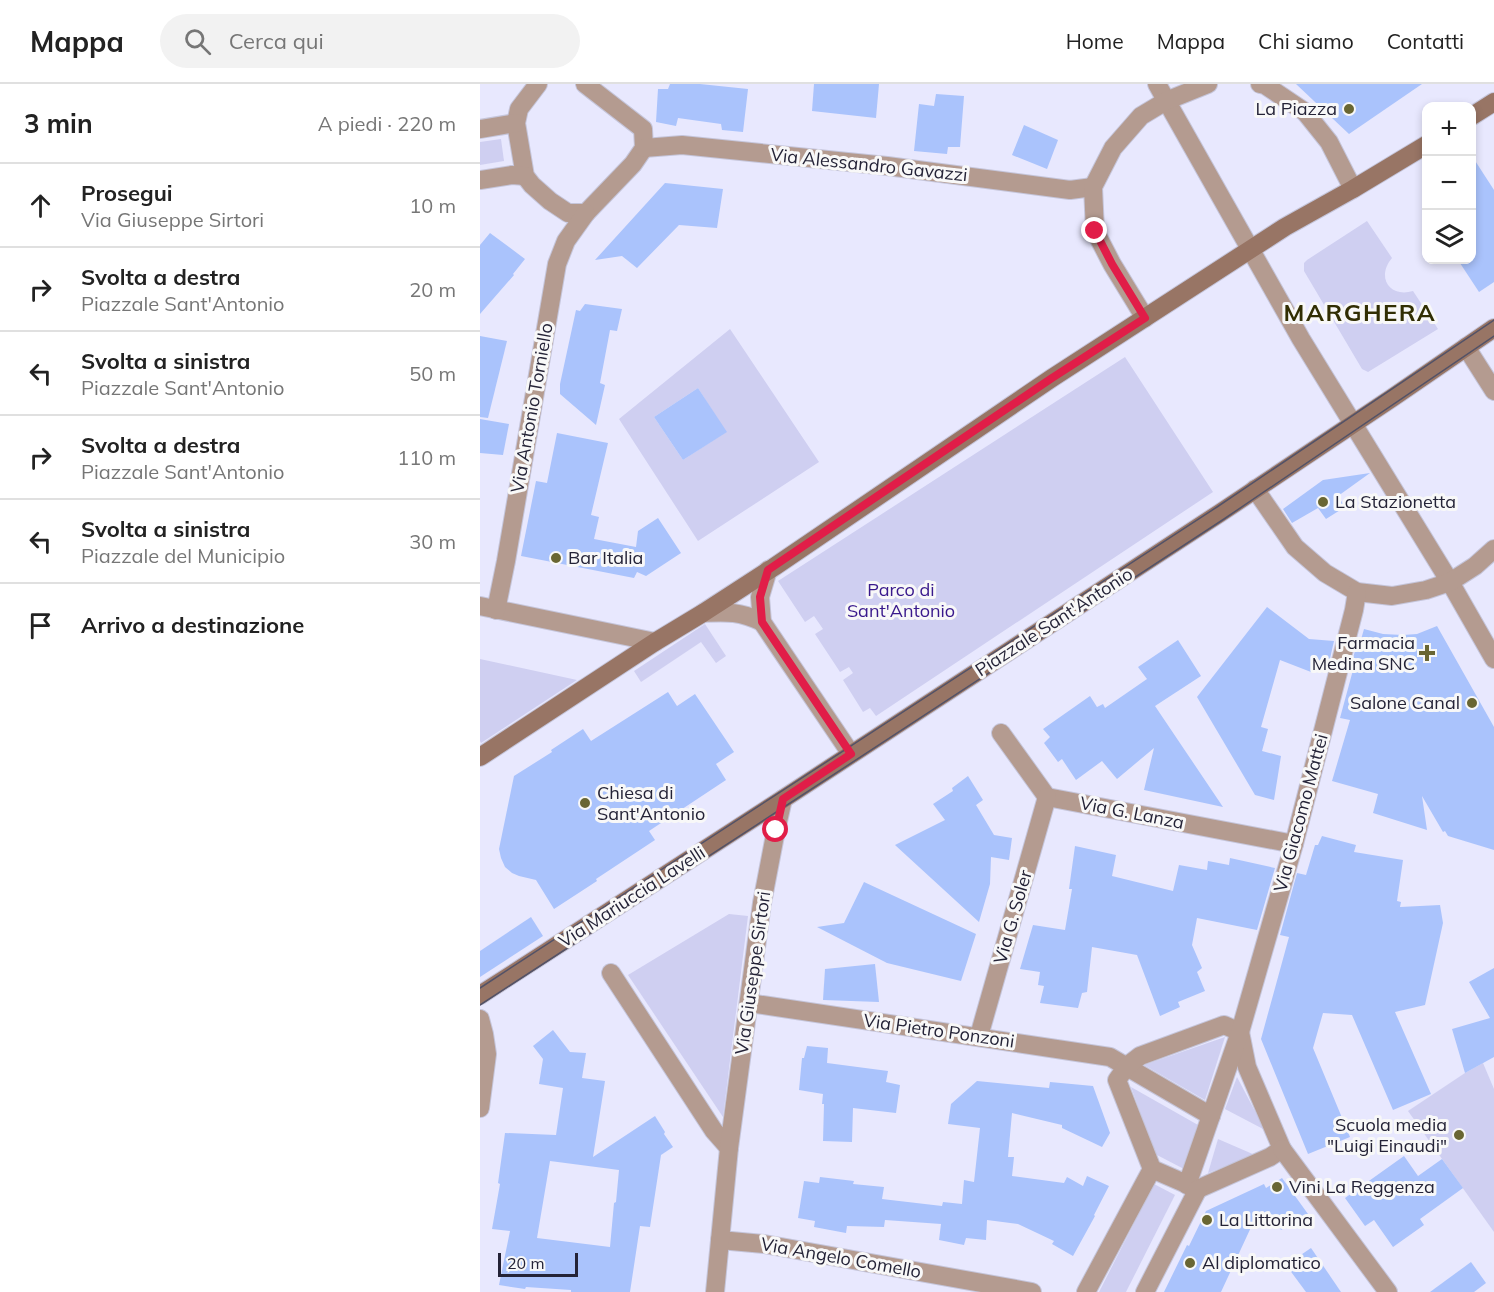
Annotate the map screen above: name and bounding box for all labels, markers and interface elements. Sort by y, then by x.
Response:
search box [160,14,580,68]
text: Mappa [30,24,124,59]
icon: search [181,25,214,58]
text: Cerca qui [229,27,324,55]
text: Home [1066,28,1124,54]
text: Mappa [1157,28,1225,54]
text: Chi siamo [1258,28,1354,54]
text: Contatti [1387,28,1464,54]
place label: La Piazza [1255,97,1337,120]
marker: La Piazza [1342,102,1356,116]
map controls [1422,102,1476,264]
button: + [1422,102,1476,156]
text: 3 min [24,107,93,140]
text: A piedi · 220 m [318,111,456,136]
street label: Via Alessandro Gavazzi [769,143,969,186]
button: − [1422,156,1476,210]
text: Prosegui [81,179,173,207]
icon: ahead [24,189,57,222]
text: 10 m [409,193,456,218]
text: Via Giuseppe Sirtori [81,207,264,232]
button: layers [1422,210,1476,264]
route end [1081,217,1107,243]
text: Svolta a destra [81,263,240,291]
icon: right [24,273,57,306]
text: 20 m [409,277,456,302]
text: Piazzale Sant'Antonio [81,291,285,316]
district label: MARGHERA [1284,297,1436,327]
street label: Via Antonio Torniello [505,321,558,495]
text: Svolta a sinistra [81,347,250,375]
icon: left [24,357,57,390]
text: 50 m [409,361,456,386]
text: Piazzale Sant'Antonio [81,375,285,400]
text: Svolta a destra [81,431,240,459]
icon: right [24,441,57,474]
text: 110 m [397,445,456,470]
text: Piazzale Sant'Antonio [81,459,285,484]
place label: La Stazionetta [1335,490,1456,513]
marker: La Stazionetta [1316,495,1330,509]
text: Svolta a sinistra [81,515,250,543]
icon: left [24,525,57,558]
text: 30 m [409,529,456,554]
text: Piazzale del Municipio [81,543,285,568]
place label: Bar Italia [568,546,643,569]
marker: Bar Italia [549,551,563,565]
street label: Piazzale Sant'Antonio [971,562,1137,681]
park label: Parco di Sant'Antonio [847,578,955,622]
icon: arrive [24,609,57,642]
text: Arrivo a destinazione [81,611,304,639]
place label: Farmacia Medina SNC [1312,631,1415,675]
marker: Farmacia Medina SNC [1420,646,1434,660]
place label: Salone Canal [1350,691,1460,714]
marker: Salone Canal [1465,696,1479,710]
street label: Via Giacomo Mattei [1268,731,1333,895]
place label: Chiesa di Sant'Antonio [597,781,705,825]
street label: Via G. Lanza [1078,791,1186,834]
marker: Chiesa di Sant'Antonio [578,796,592,810]
route start [762,816,788,842]
street label: Via Mariuccia Lavelli [554,841,709,952]
street label: Via G. Soler [988,867,1037,966]
street label: Via Giuseppe Sirtori [730,890,775,1056]
street label: Via Pietro Ponzoni [862,1009,1016,1052]
place label: Scuola media "Luigi Einaudi" [1327,1113,1447,1157]
marker: Scuola media "Luigi Einaudi" [1452,1128,1466,1142]
place label: Vini La Reggenza [1289,1175,1435,1198]
marker: Vini La Reggenza [1270,1180,1284,1194]
place label: La Littorina [1219,1208,1313,1231]
marker: La Littorina [1200,1213,1214,1227]
street label: Via Angelo Comello [759,1232,923,1283]
scale bar [498,1250,578,1278]
place label: Al diplomatico [1202,1251,1321,1274]
text: 20 m [507,1253,544,1273]
marker: Al diplomatico [1183,1256,1197,1270]

